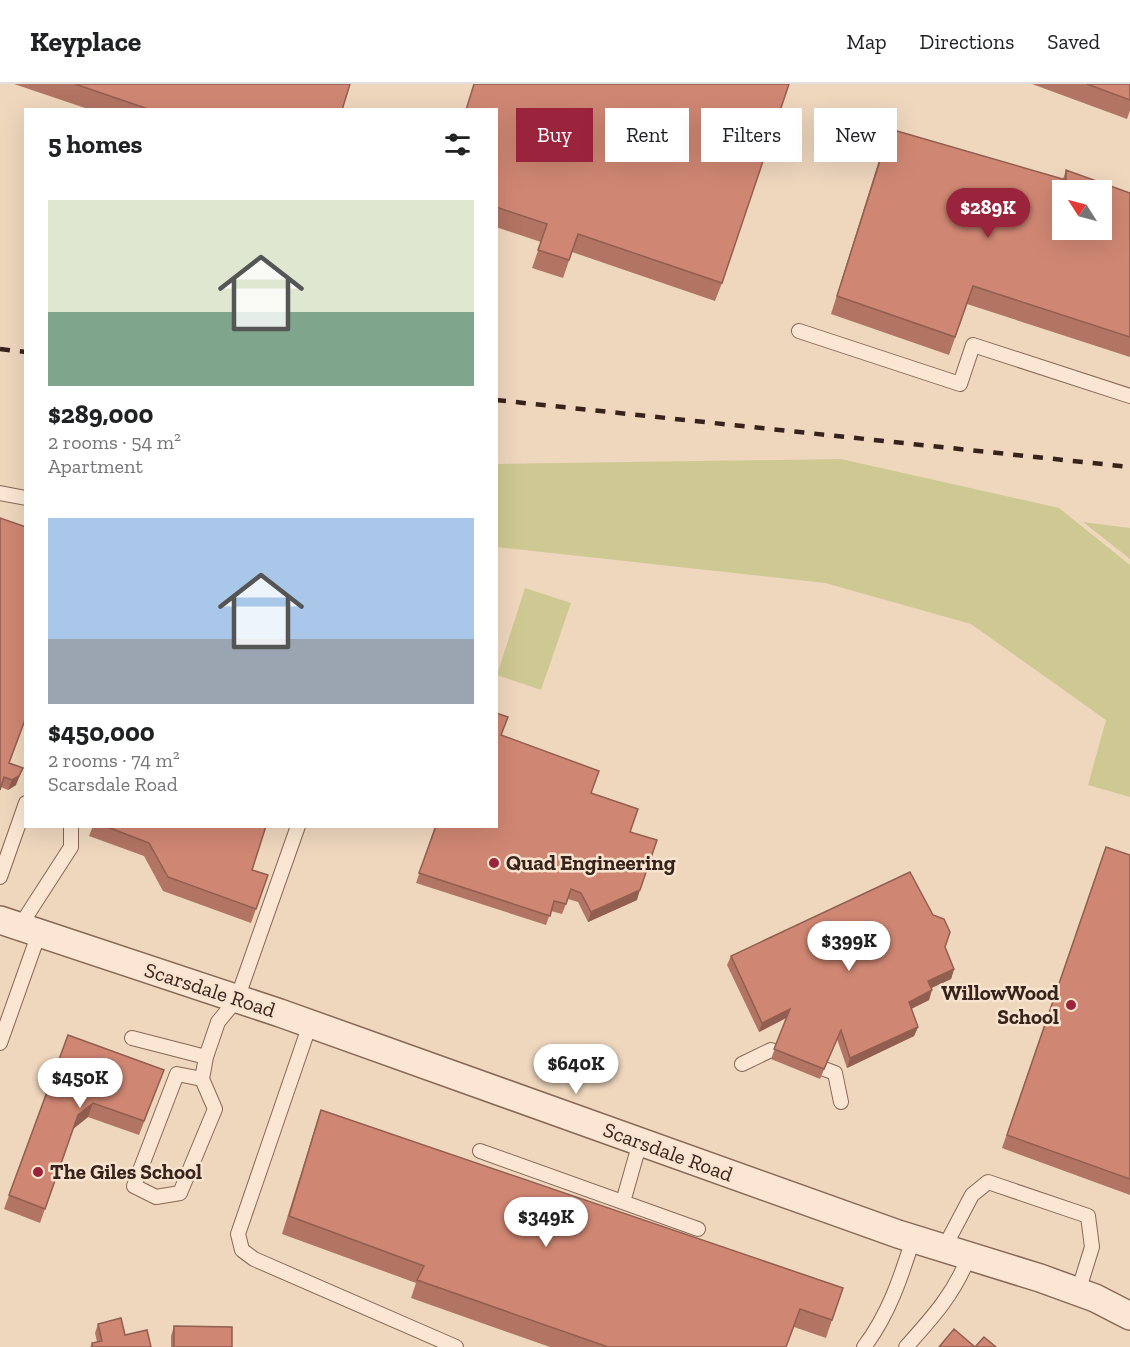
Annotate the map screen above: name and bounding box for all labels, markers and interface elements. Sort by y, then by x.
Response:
text: Keyplace [30,25,141,58]
text: Map [847,29,887,54]
text: Directions [920,29,1014,54]
text: Saved [1047,29,1100,54]
chip: Buy [516,108,593,162]
chip: Rent [605,108,689,162]
chip: Filters [701,108,802,162]
chip: New [814,108,897,162]
text: 5 homes [48,128,142,160]
icon: filters [441,128,474,161]
north arrow [1052,180,1112,240]
map controls [1052,180,1112,240]
pin: $289K [946,188,1030,239]
text: $289K [960,195,1016,219]
icon: home [207,239,315,347]
text: $289,000 [48,398,153,430]
text: 2 rooms · 54 m² [48,430,181,454]
text: Apartment [48,454,143,478]
icon: home [207,557,315,665]
text: $450,000 [48,716,155,748]
text: 2 rooms · 74 m² [48,748,180,772]
text: Scarsdale Road [48,772,178,796]
place label: Quad Engineering [506,850,676,875]
marker: Quad Engineering [487,856,501,870]
pin: $399K [807,921,891,972]
text: $399K [821,928,877,952]
street label: Scarsdale Road [142,957,279,1023]
place label: WillowWood School [941,980,1059,1029]
marker: WillowWood School [1064,998,1078,1012]
pin: $640K [534,1044,618,1095]
text: $640K [548,1051,604,1075]
pin: $450K [38,1058,122,1109]
text: $450K [52,1065,108,1089]
street label: Scarsdale Road [600,1117,737,1187]
place label: The Giles School [50,1159,202,1184]
marker: The Giles School [31,1165,45,1179]
pin: $349K [504,1197,588,1248]
text: $349K [518,1204,574,1228]

